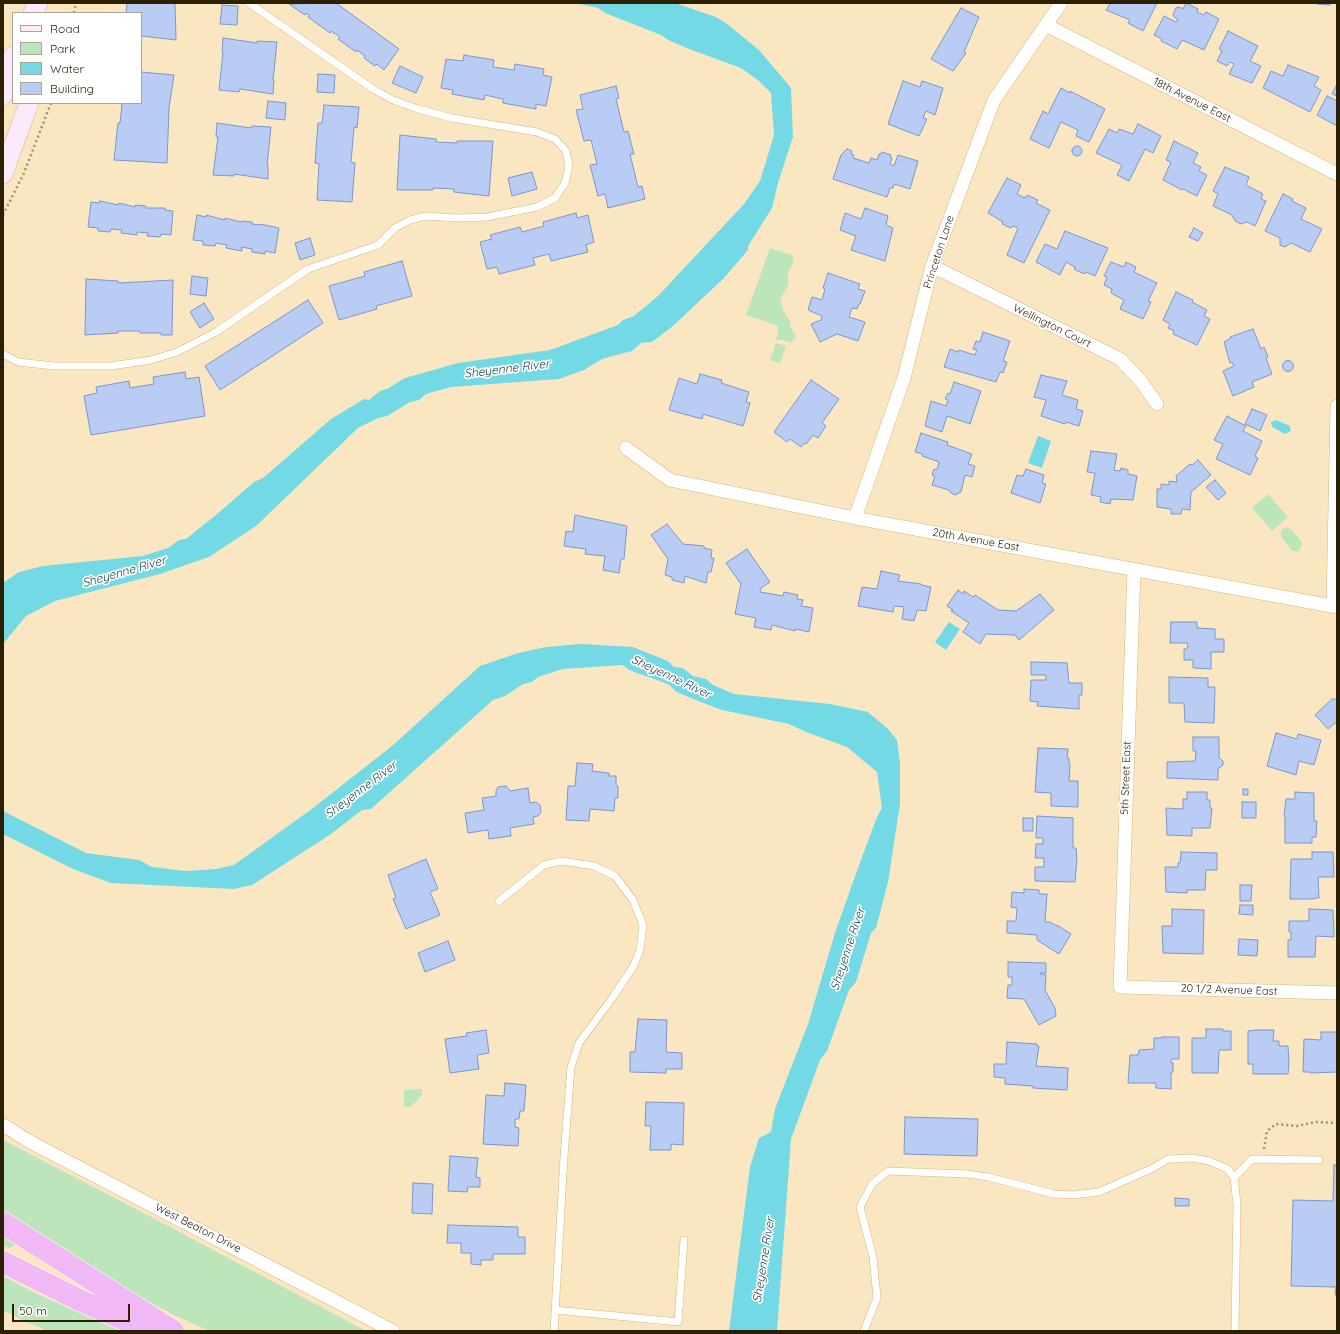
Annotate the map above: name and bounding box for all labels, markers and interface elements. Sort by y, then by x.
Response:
legend [12,12,142,104]
text: Road [50,21,80,36]
text: Park [50,41,75,56]
text: Water [50,61,84,76]
street label: 18th Avenue East [1151,75,1233,125]
text: Building [50,81,94,96]
street label: Princeton Lane [921,214,957,290]
street label: Wellington Court [1011,301,1093,351]
water label: Sheyenne River [463,357,551,381]
street label: 20th Avenue East [932,526,1020,554]
water label: Sheyenne River [81,553,167,591]
water label: Sheyenne River [629,652,713,702]
street label: 5th Street East [1118,741,1134,815]
water label: Sheyenne River [322,758,400,822]
water label: Sheyenne River [828,906,868,992]
street label: 20 1/2 Avenue East [1180,982,1278,998]
street label: West Beaton Drive [153,1201,243,1255]
water label: Sheyenne River [750,1216,778,1304]
scale bar [14,1296,132,1322]
text: 50 m [19,1303,47,1318]

